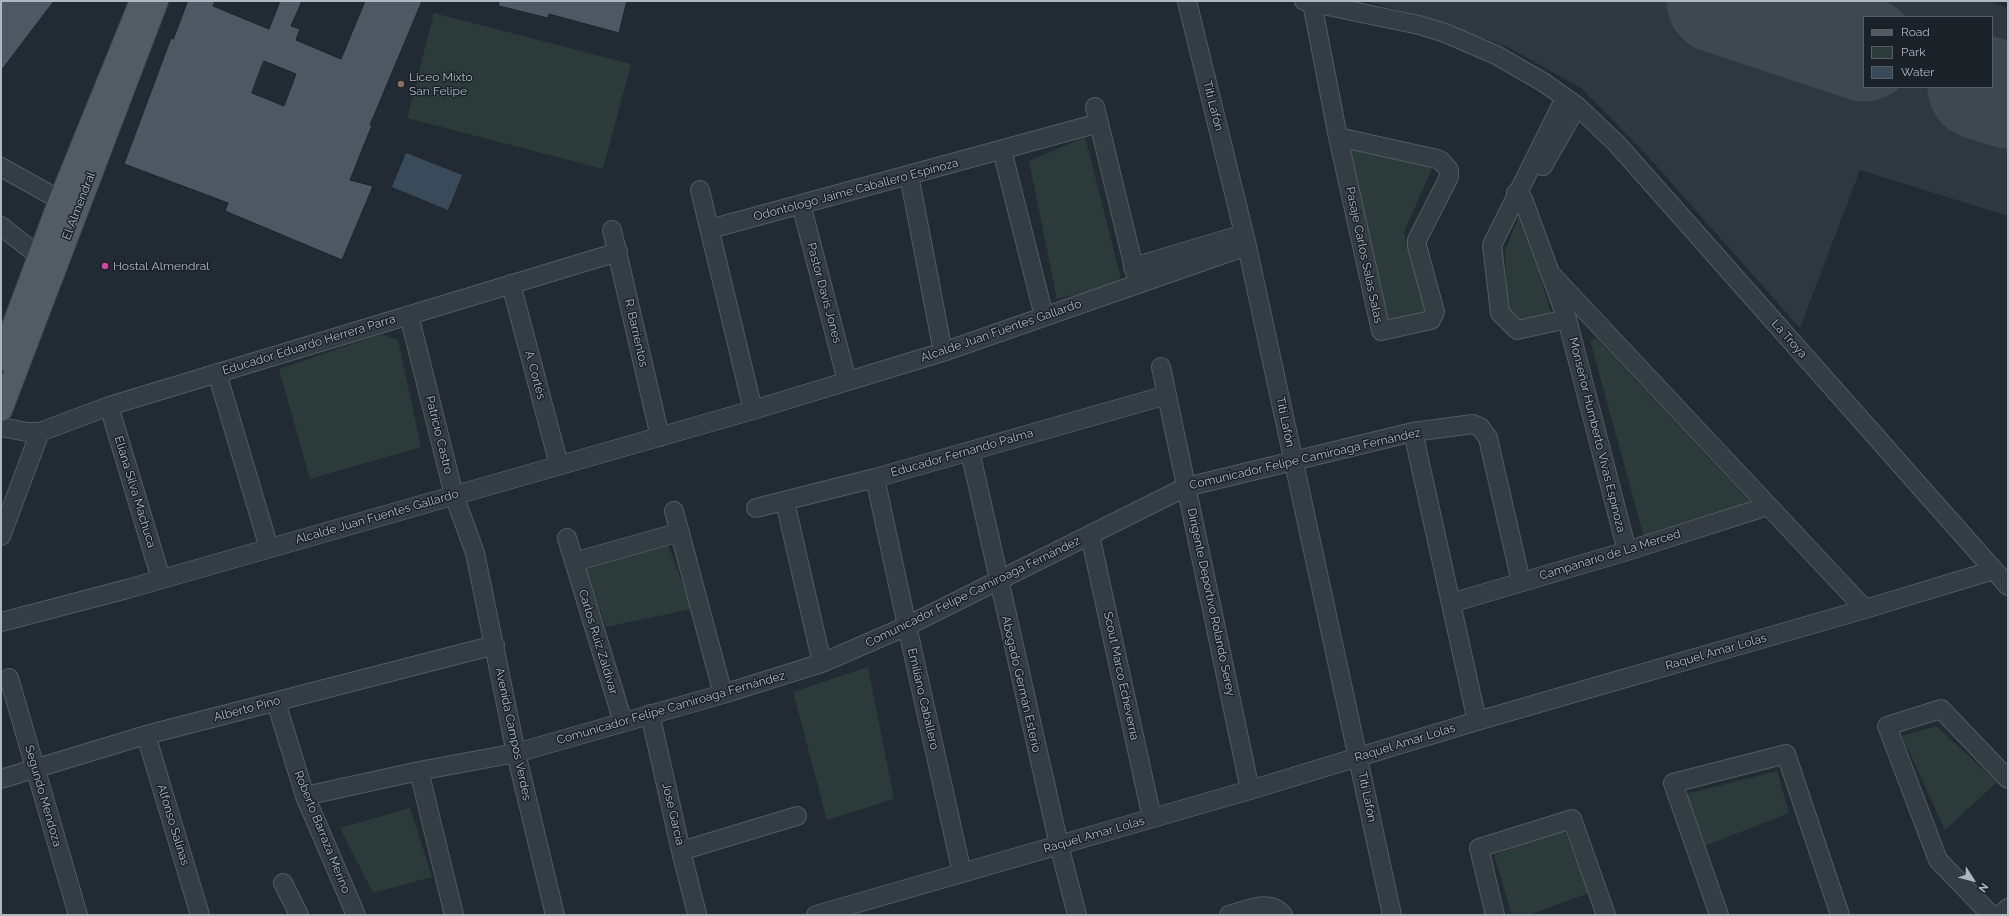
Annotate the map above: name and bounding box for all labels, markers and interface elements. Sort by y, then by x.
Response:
legend [1863,16,1993,88]
text: Road [1901,25,1930,39]
text: Park [1901,45,1926,59]
text: Water [1901,65,1935,79]
place label: Liceo Mixto San Felipe [409,70,473,98]
marker: Liceo Mixto San Felipe [396,79,406,89]
street label: Titi Lafón [1200,80,1226,132]
street label: Odontólogo Jaime Caballero Espinoza [752,156,960,224]
street label: El Almendral [59,170,99,242]
street label: Pasaje Carlos Salas Salas [1342,185,1386,325]
street label: Pastor Davis Jones [804,241,844,345]
place label: Hostal Almendral [113,259,209,273]
marker: Hostal Almendral [100,261,110,271]
street label: R. Barrientos [621,297,651,369]
street label: Alcalde Juan Fuentes Gallardo [919,297,1083,365]
street label: Educador Eduardo Herrera Parra [221,312,397,378]
street label: La Troya [1768,317,1810,361]
street label: Monseñor Humberto Vivas Espinoza [1566,336,1628,534]
street label: A. Cortés [522,349,548,401]
street label: Patricio Castro [422,395,456,475]
street label: Titi Lafón [1273,396,1297,448]
street label: Comunicador Felipe Camiroaga Fernández [1188,425,1422,493]
street label: Educador Fernando Palma [889,426,1035,480]
street label: Eliana Silva Machuca [111,434,159,550]
street label: Alcalde Juan Fuentes Gallardo [294,487,460,547]
street label: Dirigente Deportivo Rolando Serey [1184,507,1238,697]
street label: Campanario de La Merced [1538,527,1682,583]
street label: Comunicador Felipe Camiroaga Fernández [863,534,1083,650]
street label: Carlos Ruiz Zaldívar [575,588,621,696]
street label: Scout Marco Echeverría [1100,610,1142,742]
street label: Abogado Germán Esterio [998,614,1044,754]
street label: Raquel Amar Lolas [1664,631,1768,673]
street label: Emiliano Caballero [904,647,942,751]
street label: Avenida Campos Verdes [492,666,534,802]
street label: Comunicador Felipe Camiroaga Fernández [555,668,787,748]
street label: Alberto Pino [212,693,282,725]
street label: Raquel Amar Lolas [1353,721,1457,765]
street label: Segundo Mendoza [22,744,64,848]
street label: Roberto Barraza Merino [291,769,353,895]
street label: Titi Lafón [1355,771,1379,823]
street label: José García [659,781,687,847]
street label: Alfonso Salinas [154,783,192,867]
street label: Raquel Amar Lolas [1042,814,1146,856]
north arrow [1953,860,1993,900]
text: N [1975,880,1991,895]

